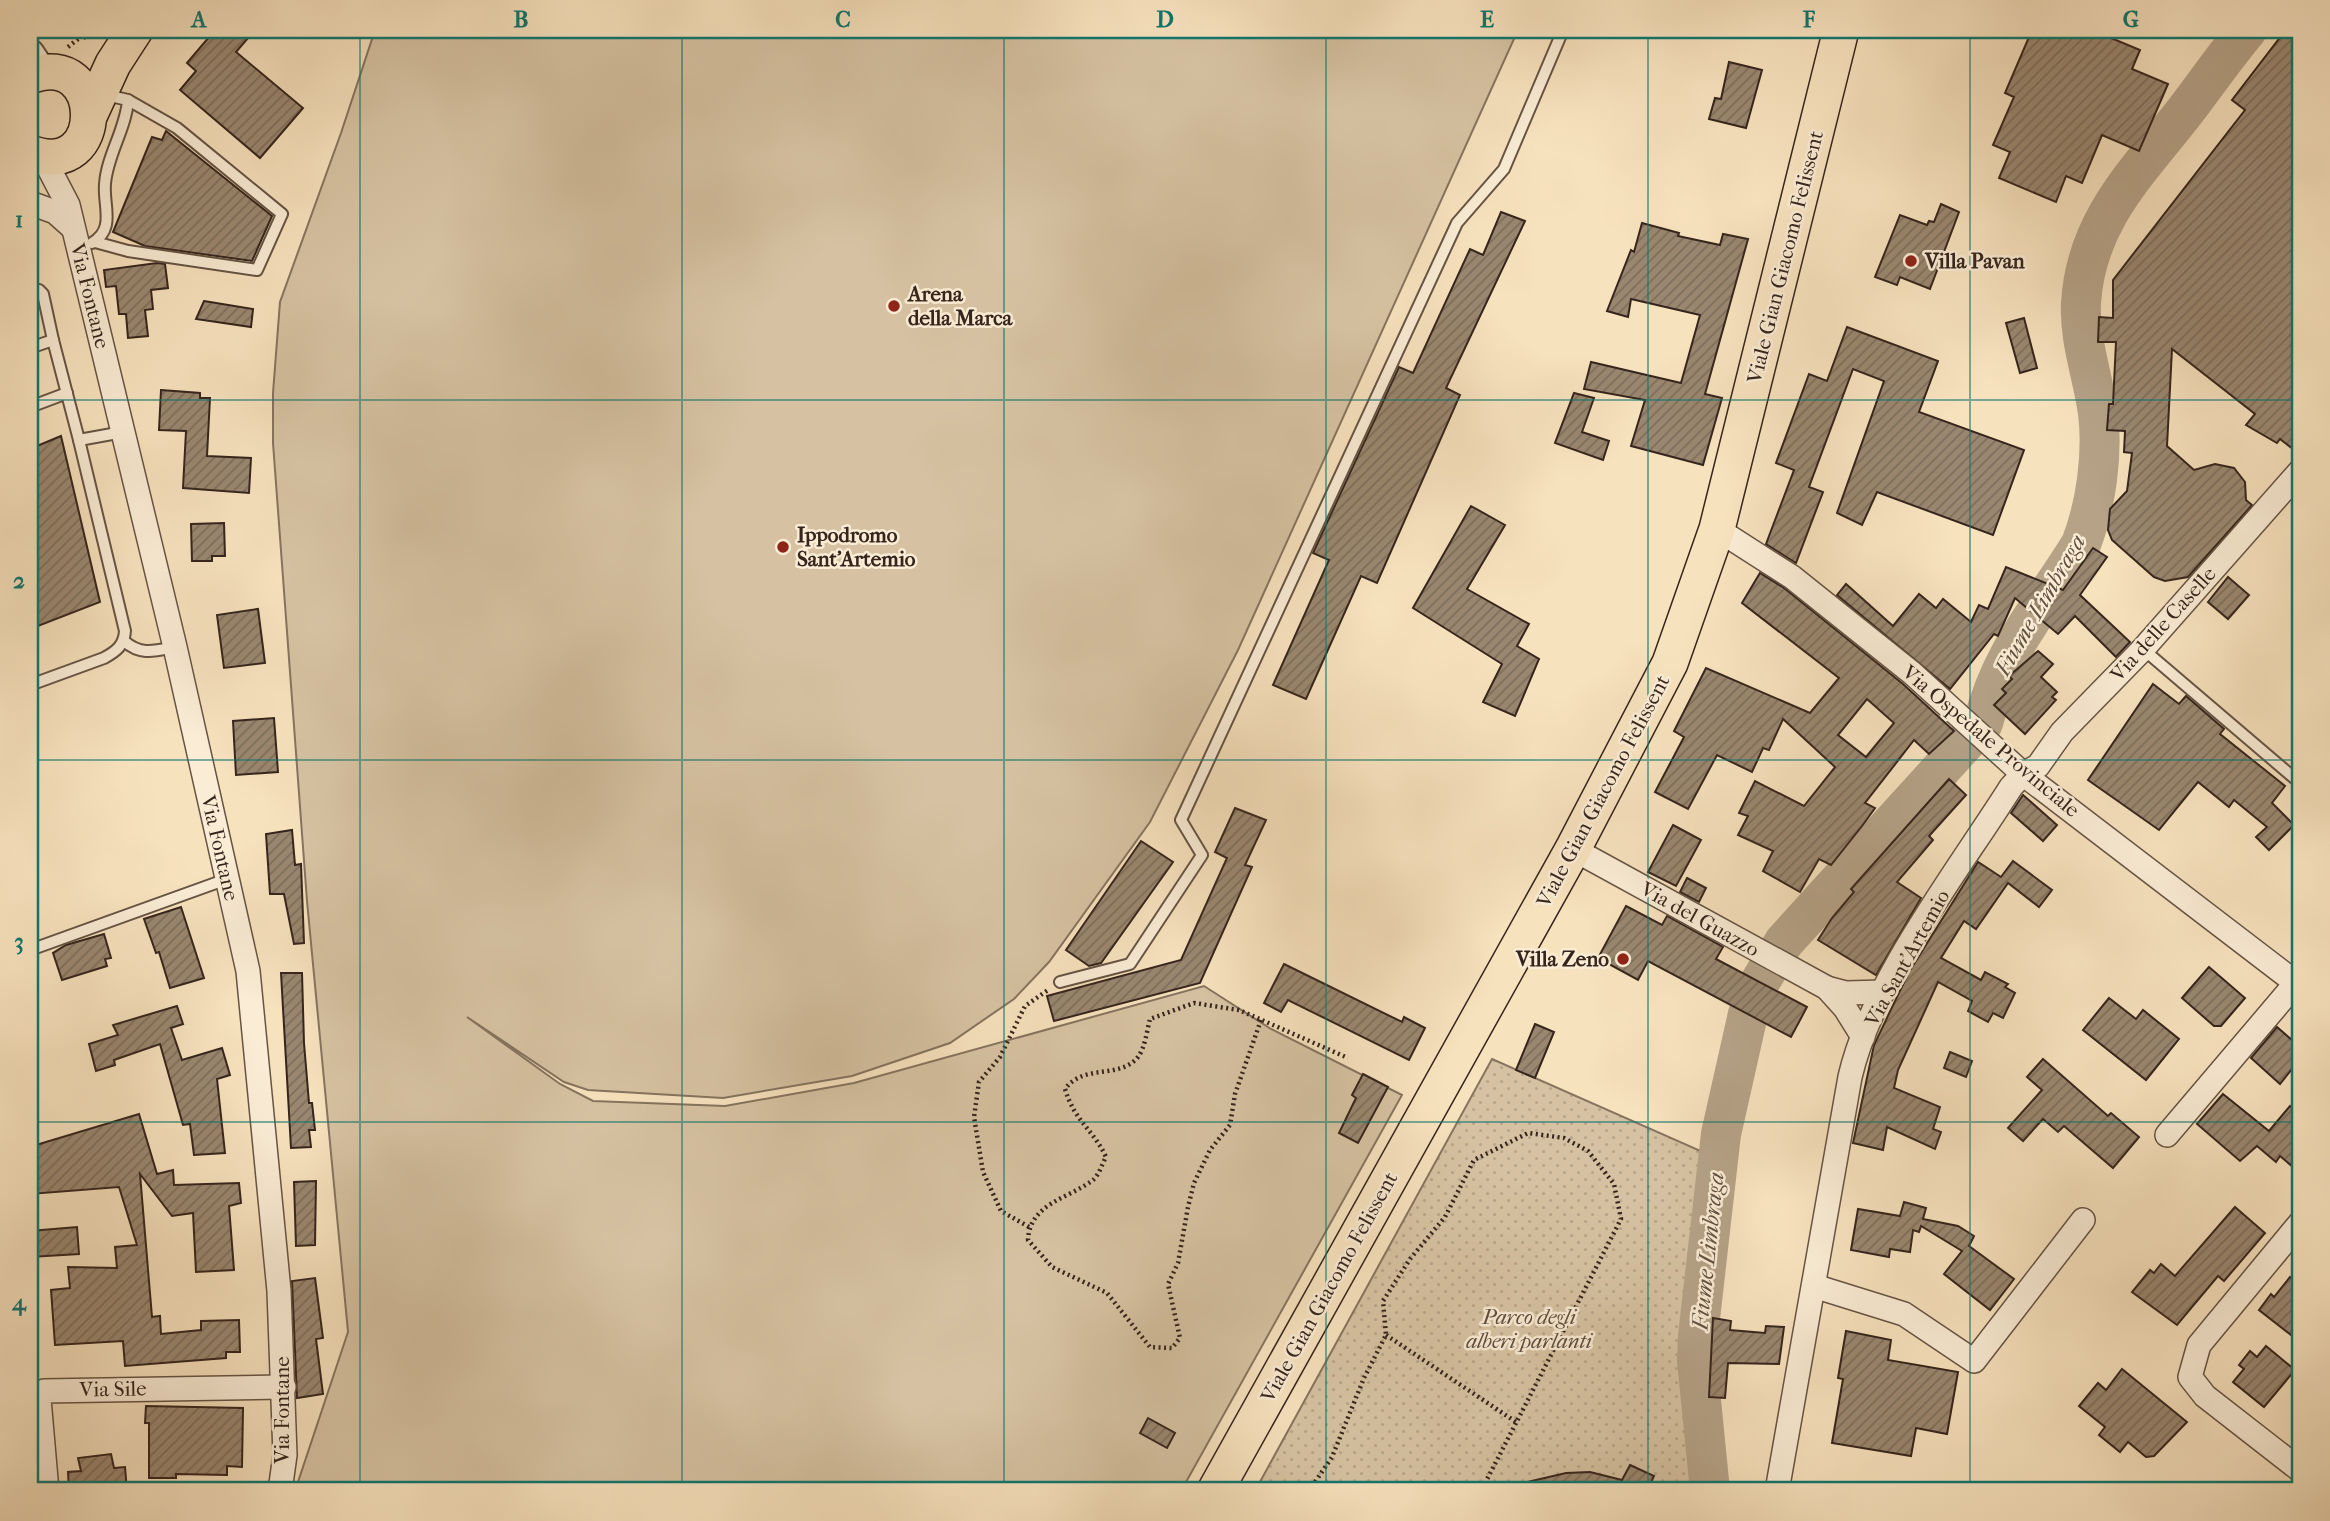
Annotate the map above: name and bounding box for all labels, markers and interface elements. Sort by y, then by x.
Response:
text: A [190,6,208,33]
text: B [514,6,529,33]
text: C [835,6,851,33]
text: D [1156,6,1174,33]
text: E [1480,6,1494,33]
text: F [1802,6,1816,33]
text: G [2123,6,2139,33]
street label: Viale Gian Giacomo Felissent [1742,128,1828,387]
text: 1 [15,206,23,233]
street label: Via Fontane [65,240,115,351]
place label: Villa Pavan [1924,249,2025,273]
marker: Villa Pavan [1903,253,1919,269]
place label: Arena della Marca [906,282,1014,330]
marker: Arena della Marca [886,298,902,314]
place label: Ippodromo Sant'Artemio [797,523,916,571]
water label: Fiume Limbraga [1988,530,2091,681]
marker: Ippodromo Sant'Artemio [775,539,791,555]
street label: Via delle Caselle [2105,562,2221,687]
text: 2 [13,567,25,594]
street label: Via Ospedale Provinciale [1897,659,2084,822]
street label: Viale Gian Giacomo Felissent [1531,670,1675,912]
street label: Via Fontane [196,792,244,903]
street label: Via del Guazzo [1636,876,1763,961]
street label: Via Sant'Artemio [1859,886,1954,1031]
text: 3 [14,928,24,955]
place label: Villa Zeno [1515,947,1609,971]
marker: Villa Zeno [1615,951,1631,967]
street label: Viale Gian Giacomo Felissent [1255,1167,1403,1407]
water label: Fiume Limbraga [1686,1171,1730,1332]
text: 4 [11,1289,27,1316]
park label: Parco degli alberi parlanti [1466,1305,1594,1353]
street label: Via Fontane [270,1356,294,1465]
street label: Via Sile [78,1376,147,1402]

